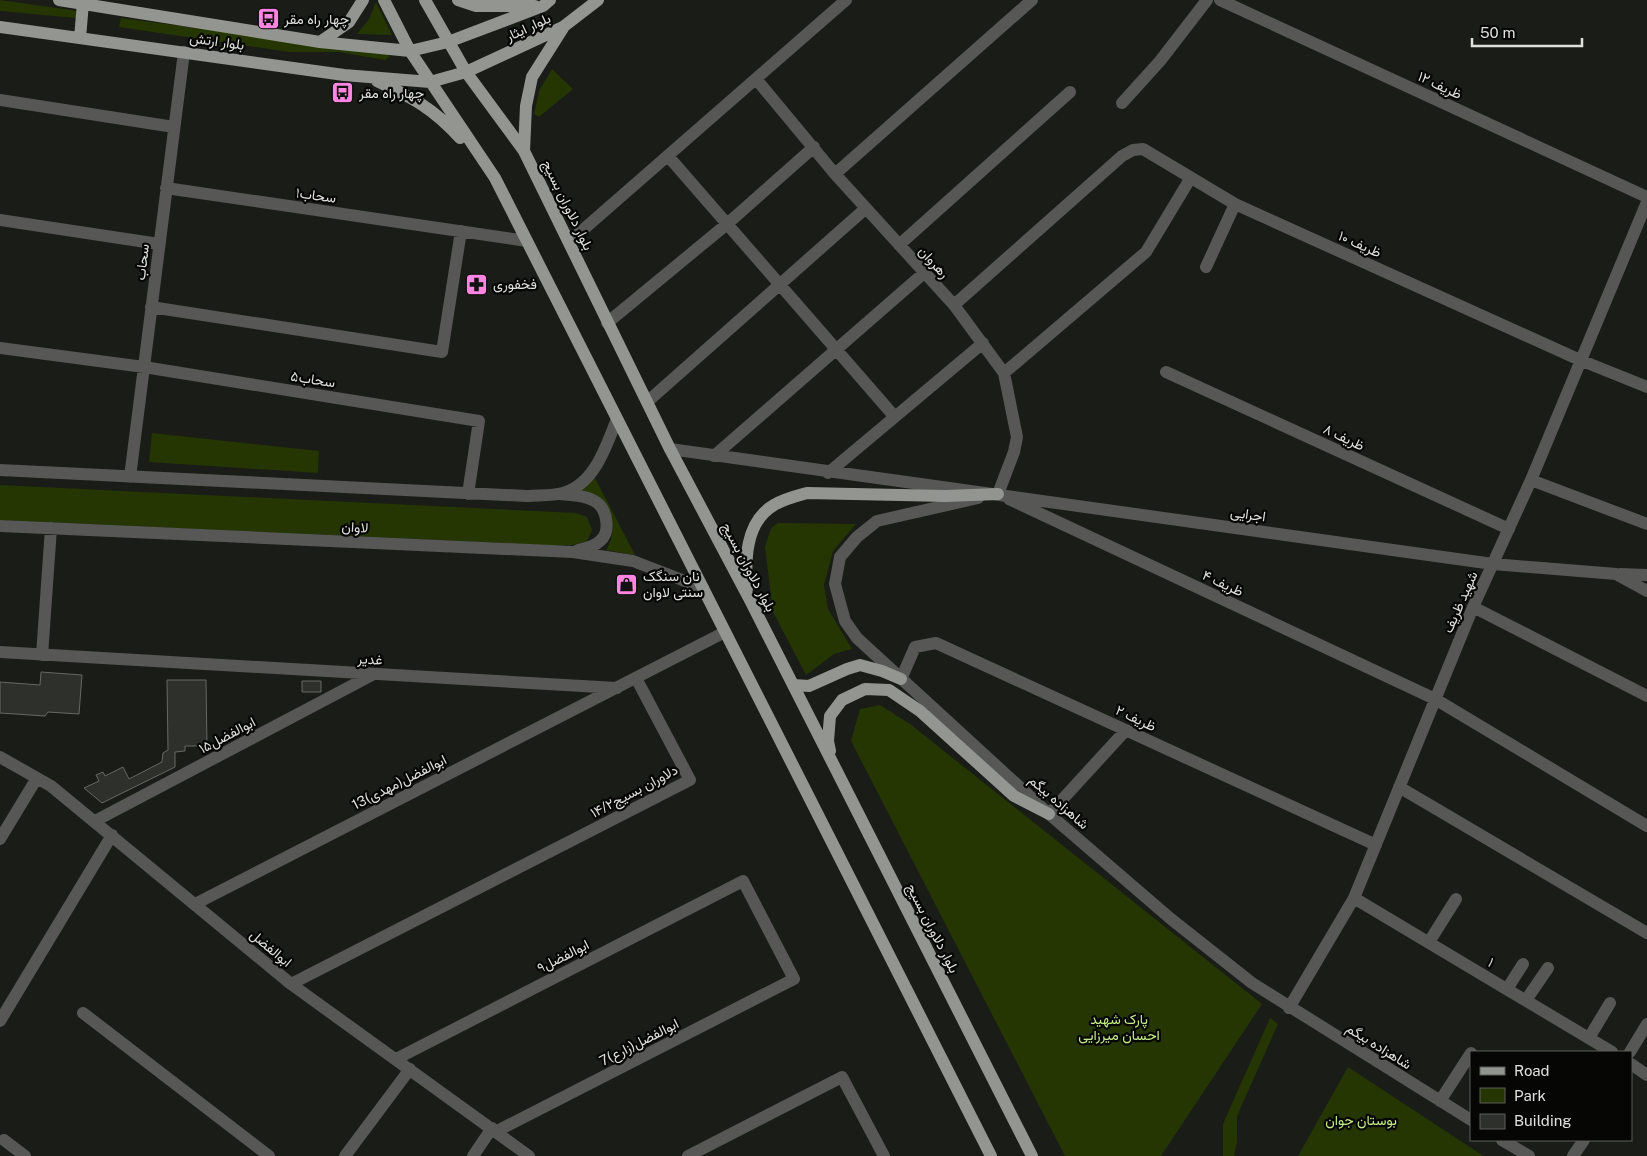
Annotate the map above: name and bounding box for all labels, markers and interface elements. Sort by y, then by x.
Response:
bus stop icon: چهار راه مقر [256,7,280,31]
street label: بلوار ایثار [502,10,553,46]
place label: چهار راه مقر [283,11,349,29]
scale bar [1472,15,1582,47]
text: 50 m [1480,24,1515,41]
street label: بلوار ارتش [189,29,245,54]
street label: ظریف ۱۲ [1415,68,1465,103]
bus stop icon: چهار راه مقر‍ [331,81,355,105]
place label: چهار راه مقر‍ [358,85,424,103]
street label: بلوار دلاوران بسیج [537,157,597,254]
street label: ۱سحاب [295,184,337,207]
street label: ظریف ۱۰ [1336,227,1384,261]
street label: سحاب [132,243,153,281]
street label: رهروان [915,243,953,282]
pharmacy icon: فخفوری [465,272,489,296]
place label: فخفوری [493,276,537,293]
street label: ۵سحاب [289,368,336,391]
street label: ظریف ۸ [1320,421,1367,454]
street label: اجرایی [1229,504,1267,525]
street label: لاوان [341,518,369,537]
street label: بلوار دلاوران بسیج [716,520,779,616]
street label: ظریف ۴ [1200,567,1246,600]
place label: نان سنگک سنتی لاوان [643,568,703,601]
street label: شهید ظریف [1439,569,1482,636]
shop icon: نان سنگک سنتی لاوان [615,572,639,596]
street label: غدیر [356,650,383,669]
street label: ظریف ۲ [1113,702,1159,735]
street label: ابوالفضل۱۵ [196,713,258,757]
street label: 13ابوالفضل(مهدی) [349,751,449,814]
street label: ۱۴/۲دلاوران بسیج [588,761,682,823]
street label: شاهزاده بیگم [1025,772,1092,833]
street label: بلوار دلاوران بسیج [901,880,962,977]
street label: ابوالفضل [246,926,295,971]
street label: ابوالفضل۹ [534,936,592,977]
street label: ۱ [1485,954,1497,970]
park label: پارک شهید احسان میرزایی [1078,1011,1160,1044]
street label: 7ابوالفضل(زارع) [597,1015,683,1072]
street label: شاهزاده بیگم [1343,1020,1415,1073]
legend [1470,1051,1632,1141]
text: Road [1514,1062,1550,1079]
text: Park [1514,1087,1546,1104]
park label: بوستان جوان [1325,1112,1397,1129]
text: Building [1514,1112,1572,1129]

